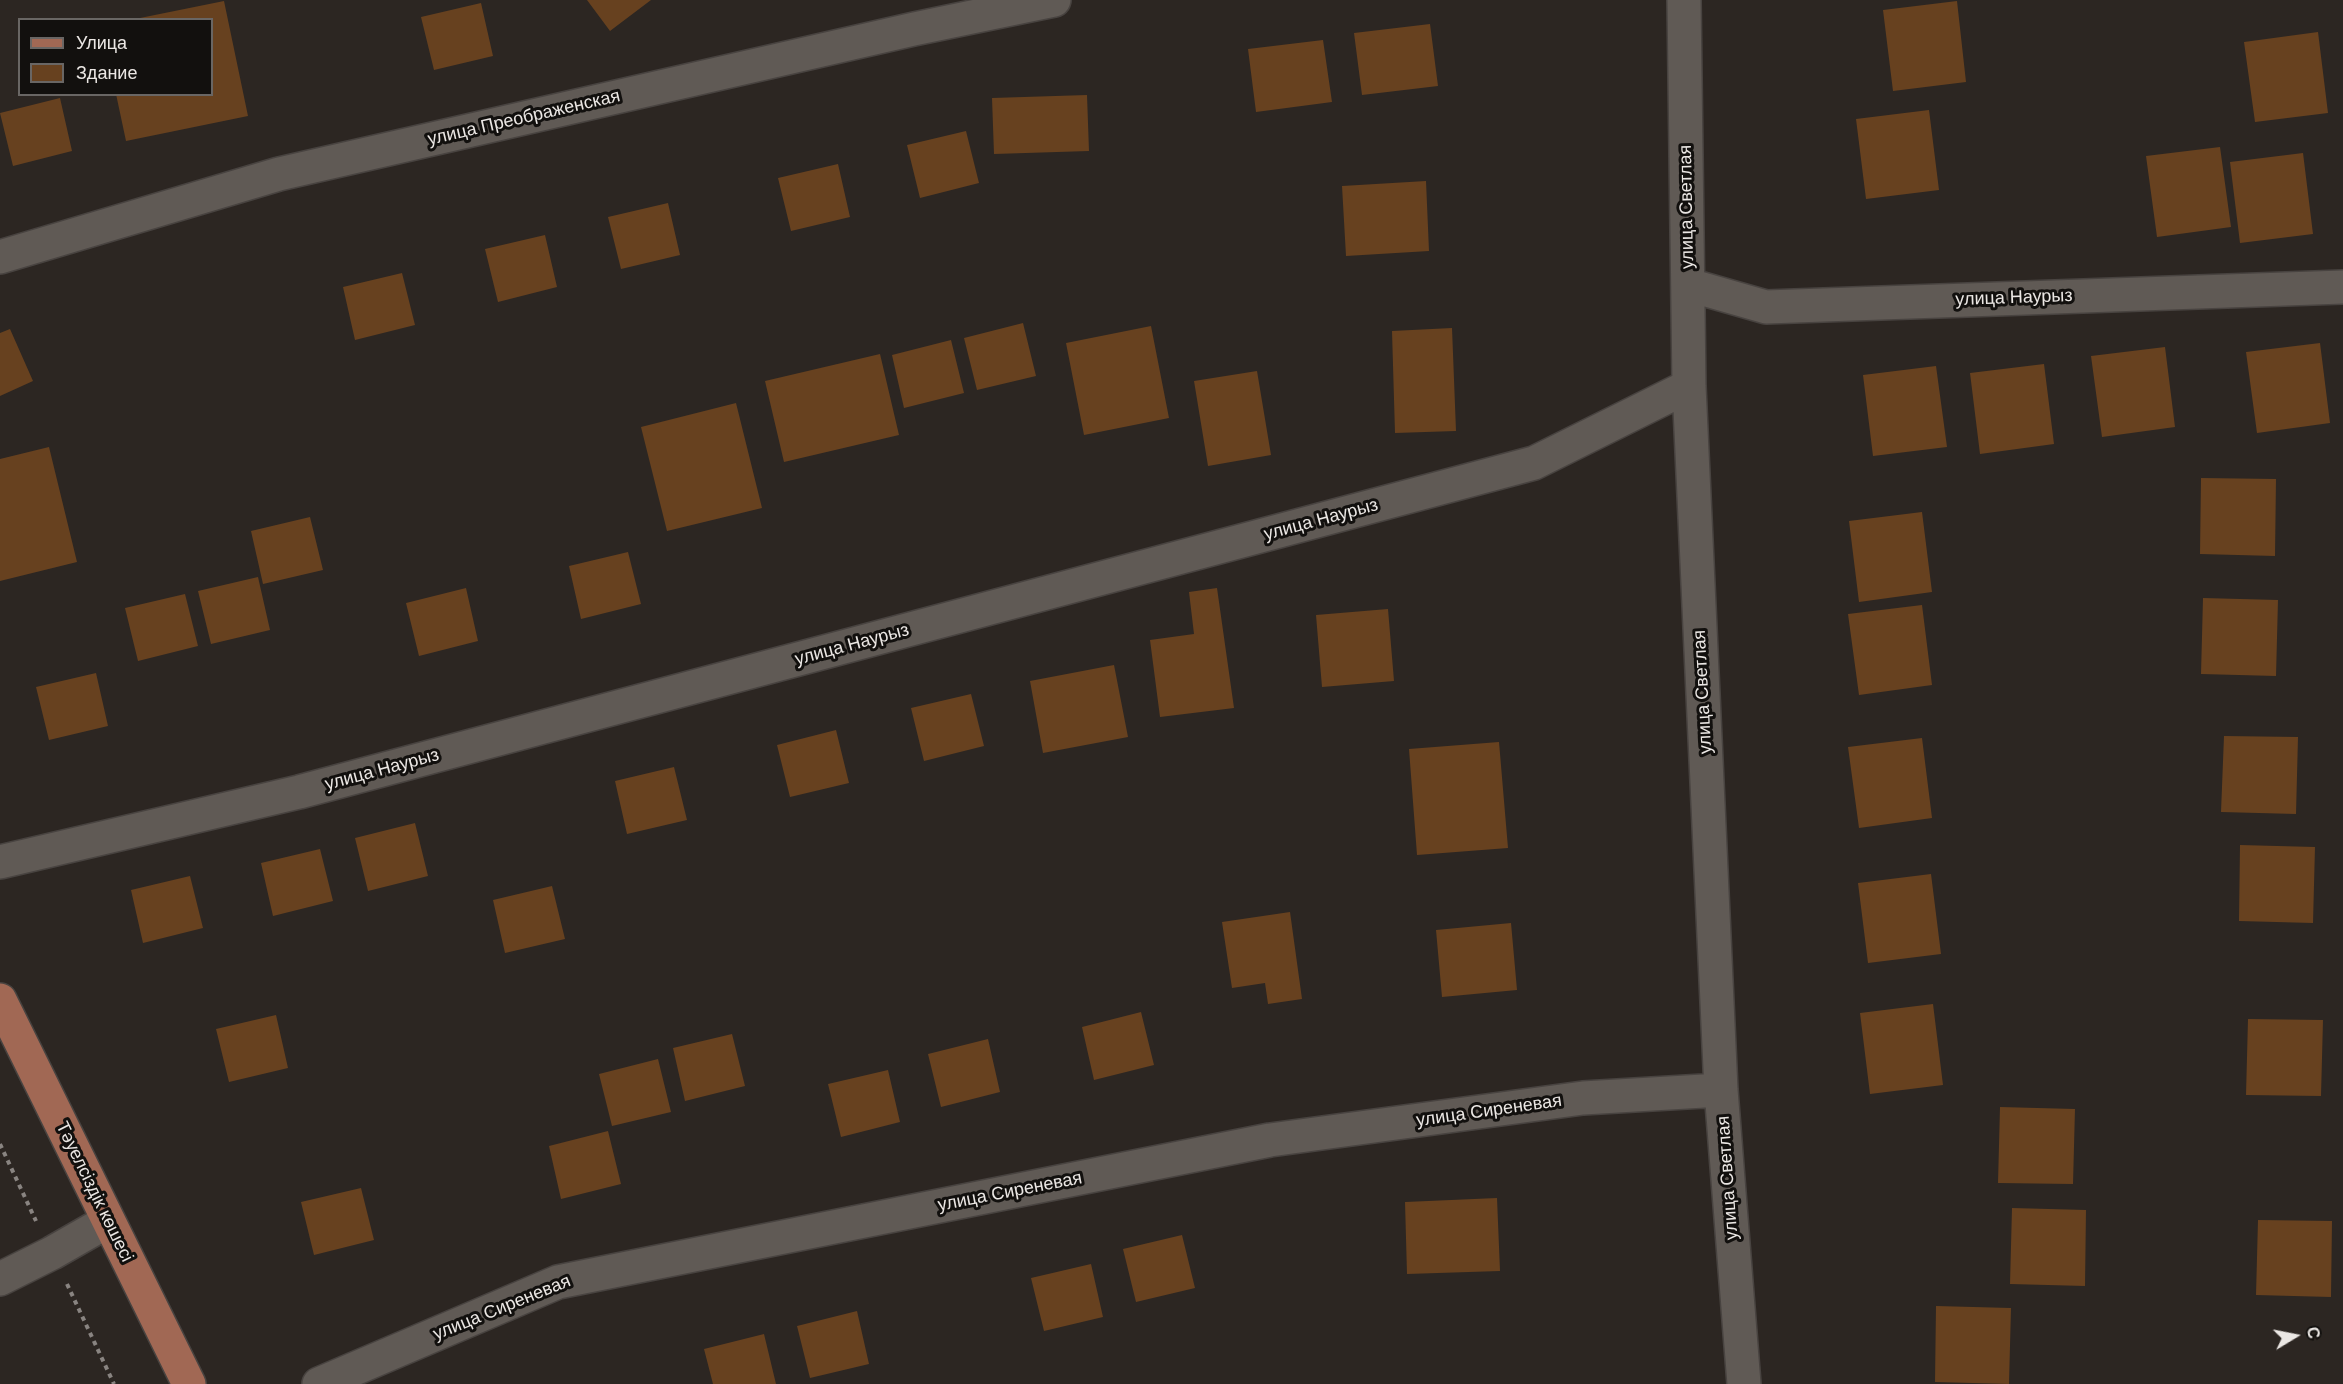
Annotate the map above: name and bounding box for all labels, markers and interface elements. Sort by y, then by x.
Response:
legend [18,18,213,96]
text: Улица [76,33,127,53]
text: Здание [76,63,137,83]
street label: улица Преображенская [426,85,622,151]
street label: улица Светлая [1675,145,1699,269]
street label: улица Наурыз [1955,285,2073,311]
street label: улица Наурыз [1262,494,1380,546]
street label: улица Наурыз [793,619,911,671]
street label: улица Светлая [1689,629,1717,755]
street label: улица Наурыз [323,744,441,796]
street label: улица Сиреневая [1415,1090,1563,1132]
street label: улица Светлая [1713,1115,1743,1241]
street label: Тәуелсіздік көшесі [51,1118,137,1266]
street label: улица Сиреневая [936,1167,1084,1217]
street label: улица Сиреневая [430,1271,574,1345]
north arrow [2265,1306,2325,1366]
text: С [2304,1326,2323,1340]

